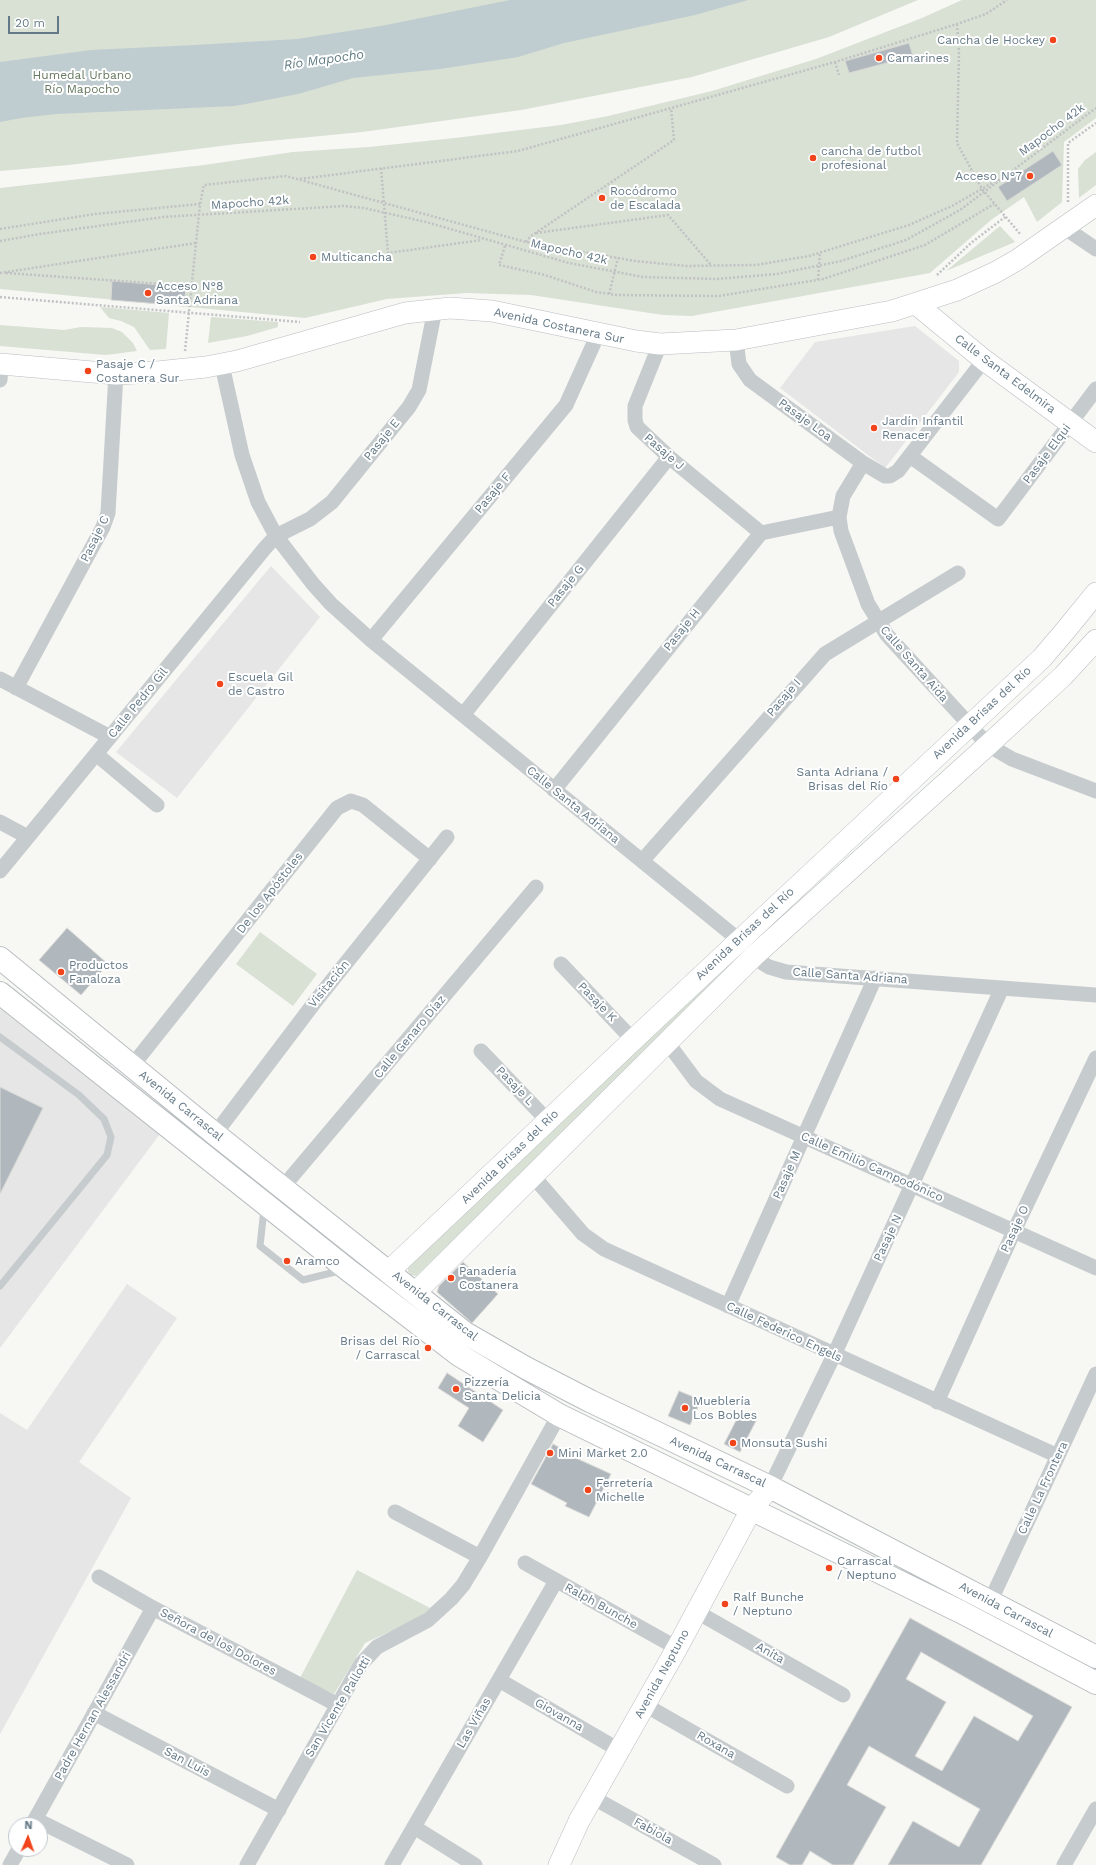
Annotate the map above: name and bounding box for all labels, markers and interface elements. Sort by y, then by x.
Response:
scale bar [10,8,61,34]
text: 20 m [15,16,45,30]
place label: Cancha de Hockey [937,33,1045,47]
marker: Cancha de Hockey [1048,35,1058,45]
water label: Río Mapocho [283,47,365,73]
place label: Camarines [887,51,949,65]
marker: Camarines [874,53,884,63]
park label: Humedal Urbano Río Mapocho [33,68,131,96]
street label: Mapocho 42k [1016,101,1088,159]
place label: cancha de futbol profesional [821,144,921,172]
marker: cancha de futbol profesional [808,153,818,163]
place label: Acceso N°7 [955,169,1022,183]
marker: Acceso N°7 [1025,171,1035,181]
place label: Rocódromo de Escalada [610,184,681,212]
street label: Mapocho 42k [210,193,290,213]
marker: Rocódromo de Escalada [597,193,607,203]
street label: Mapocho 42k [529,236,609,268]
place label: Multicancha [321,250,392,264]
marker: Multicancha [308,252,318,262]
place label: Acceso N°8 Santa Adriana [156,279,238,307]
marker: Acceso N°8 Santa Adriana [143,288,153,298]
street label: Avenida Costanera Sur [492,305,626,347]
street label: Calle Santa Edelmira [952,331,1058,417]
place label: Pasaje C / Costanera Sur [96,357,179,385]
marker: Pasaje C / Costanera Sur [83,366,93,376]
street label: Pasaje Loa [776,396,834,444]
place label: Jardín Infantil Renacer [882,414,964,442]
street label: Pasaje E [361,416,403,464]
street label: Pasaje Elqui [1020,421,1074,487]
marker: Jardín Infantil Renacer [869,423,879,433]
street label: Pasaje J [641,431,687,473]
street label: Pasaje F [472,470,514,516]
street label: Pasaje C [78,514,112,564]
street label: Pasaje G [545,562,587,610]
street label: Pasaje H [661,606,703,654]
street label: Calle Santa Aida [877,623,951,705]
street label: Avenida Brisas del Río [930,664,1034,762]
street label: Calle Pedro Gil [105,665,171,741]
place label: Escuela Gil de Castro [228,670,293,698]
street label: Pasaje I [764,676,804,720]
marker: Escuela Gil de Castro [215,679,225,689]
street label: Calle Santa Adriana [524,763,622,847]
place label: Santa Adriana / Brisas del Río [797,765,888,793]
marker: Santa Adriana / Brisas del Río [891,774,901,784]
street label: De los Apóstoles [234,850,306,936]
street label: Avenida Brisas del Río [693,885,797,983]
street label: Visitación [306,957,352,1011]
place label: Productos Fanaloza [69,958,128,986]
street label: Calle Santa Adriana [792,965,908,987]
marker: Productos Fanaloza [56,967,66,977]
street label: Pasaje K [575,979,619,1025]
street label: Calle Genaro Díaz [371,992,449,1082]
street label: Pasaje L [493,1064,537,1108]
street label: Avenida Carrascal [136,1067,226,1145]
street label: Avenida Brisas del Río [458,1107,562,1207]
street label: Calle Emilio Campodónico [799,1129,945,1205]
street label: Pasaje M [770,1148,804,1202]
street label: Pasaje O [998,1203,1032,1255]
street label: Pasaje N [871,1212,905,1264]
place label: Aramco [295,1254,340,1268]
marker: Aramco [282,1256,292,1266]
place label: Panadería Costanera [459,1264,518,1292]
street label: Avenida Carrascal [389,1268,481,1344]
marker: Panadería Costanera [446,1273,456,1283]
street label: Calle Federico Engels [724,1299,844,1365]
place label: Brisas del Río / Carrascal [340,1334,420,1362]
marker: Brisas del Río / Carrascal [423,1343,433,1353]
place label: Pizzería Santa Delicia [464,1375,541,1403]
marker: Pizzería Santa Delicia [451,1384,461,1394]
place label: Mueblería Los Bobles [693,1394,757,1422]
marker: Mueblería Los Bobles [680,1403,690,1413]
street label: Avenida Carrascal [668,1433,768,1491]
place label: Monsuta Sushi [741,1436,827,1450]
marker: Monsuta Sushi [728,1438,738,1448]
street label: Calle La Frontera [1015,1439,1071,1537]
place label: Mini Market 2.0 [558,1446,648,1460]
marker: Mini Market 2.0 [545,1448,555,1458]
place label: Ferretería Michelle [596,1476,653,1504]
marker: Ferretería Michelle [583,1485,593,1495]
place label: Carrascal / Neptuno [837,1554,896,1582]
marker: Carrascal / Neptuno [824,1563,834,1573]
street label: Avenida Carrascal [956,1579,1056,1641]
street label: Ralph Bunche [562,1580,640,1632]
place label: Ralf Bunche / Neptuno [733,1590,804,1618]
marker: Ralf Bunche / Neptuno [720,1599,730,1609]
street label: Señora de los Dolores [158,1605,278,1679]
street label: Avenida Neptuno [632,1627,692,1721]
street label: Anita [753,1639,787,1667]
street label: Padre Hernan Alessandri [52,1649,134,1783]
street label: San Vicente Pallotti [302,1654,374,1760]
street label: Las Viñas [454,1695,494,1751]
street label: Giovanna [532,1695,586,1735]
street label: Roxana [694,1728,738,1762]
street label: San Luis [162,1744,212,1780]
street label: Fabiola [631,1815,675,1847]
north arrow [8,1817,48,1857]
text: N [24,1819,33,1832]

